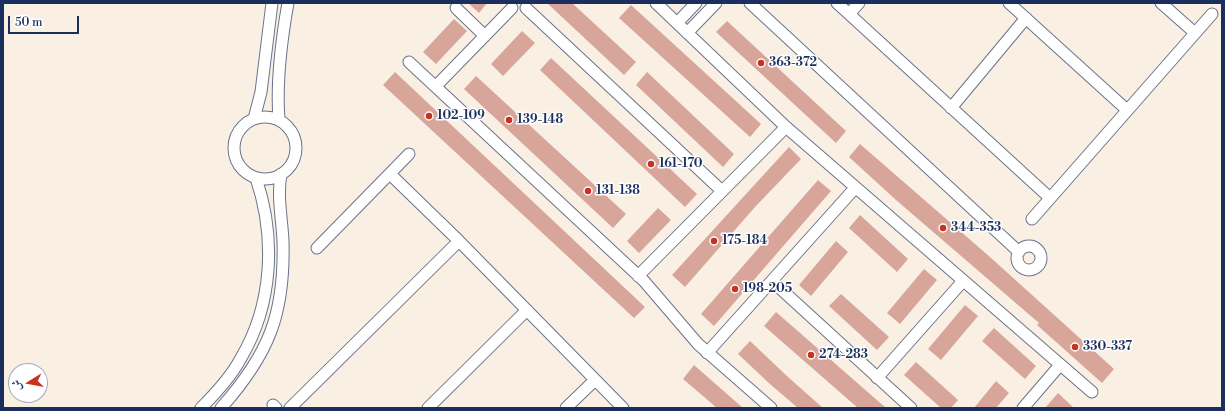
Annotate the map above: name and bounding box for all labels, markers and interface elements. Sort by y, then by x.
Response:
scale bar [10,8,81,34]
text: 50 m [15,15,43,30]
place label: 363-372 [769,56,817,70]
marker: 363-372 [756,58,766,68]
place label: 102-109 [437,109,485,123]
marker: 102-109 [424,111,434,121]
place label: 139-148 [517,113,563,127]
marker: 139-148 [504,115,514,125]
place label: 161-170 [659,157,703,171]
marker: 161-170 [646,159,656,169]
place label: 131-138 [596,184,640,198]
marker: 131-138 [583,186,593,196]
place label: 344-353 [951,221,1001,235]
marker: 344-353 [938,223,948,233]
place label: 175-184 [722,234,768,248]
marker: 175-184 [709,236,719,246]
place label: 198-205 [743,282,792,296]
marker: 198-205 [730,284,740,294]
place label: 330-337 [1083,340,1132,354]
marker: 330-337 [1070,342,1080,352]
place label: 274-283 [819,348,868,362]
marker: 274-283 [806,350,816,360]
north arrow [8,363,48,403]
text: ش [9,378,25,392]

